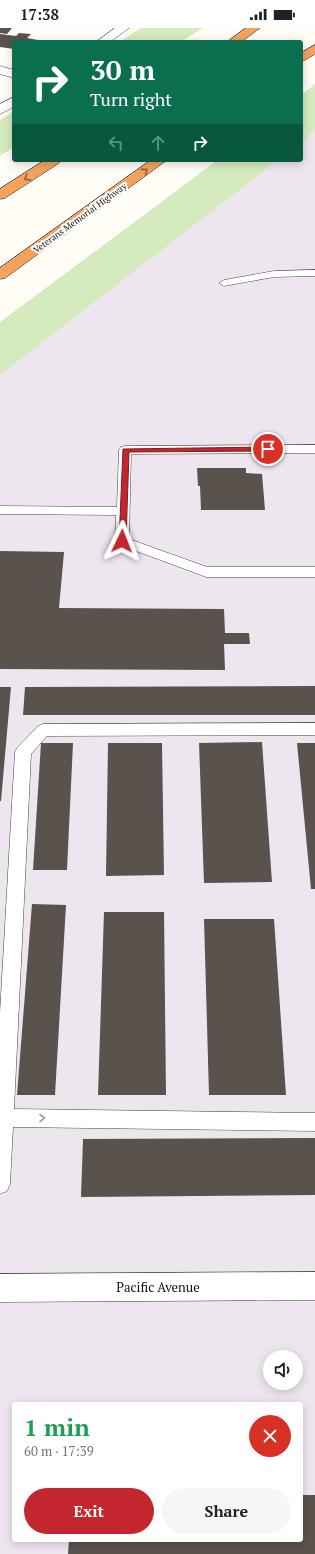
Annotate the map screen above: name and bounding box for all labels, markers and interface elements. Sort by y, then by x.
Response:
text: 17:38 [20,4,59,24]
text: 30 m [90,51,155,88]
icon: right [24,56,76,108]
text: Turn right [90,87,172,111]
icon: left [105,132,127,154]
icon: ahead [147,132,169,154]
icon: right [189,132,211,154]
one-way arrow [141,169,148,176]
one-way arrow [24,173,31,181]
street label: Veterans Memorial Highway [31,180,130,256]
pin [251,432,285,466]
icon: arrive [257,438,279,460]
position arrow [101,520,143,562]
one-way arrow [39,1114,45,1122]
street label: Pacific Avenue [116,1278,200,1296]
map controls [263,1350,303,1390]
button: sound [263,1350,303,1390]
text: 1 min [24,1411,90,1443]
button: close [249,1415,291,1457]
text: 60 m · 17:39 [24,1442,94,1460]
button: Exit [24,1488,154,1534]
button: Share [162,1488,291,1534]

